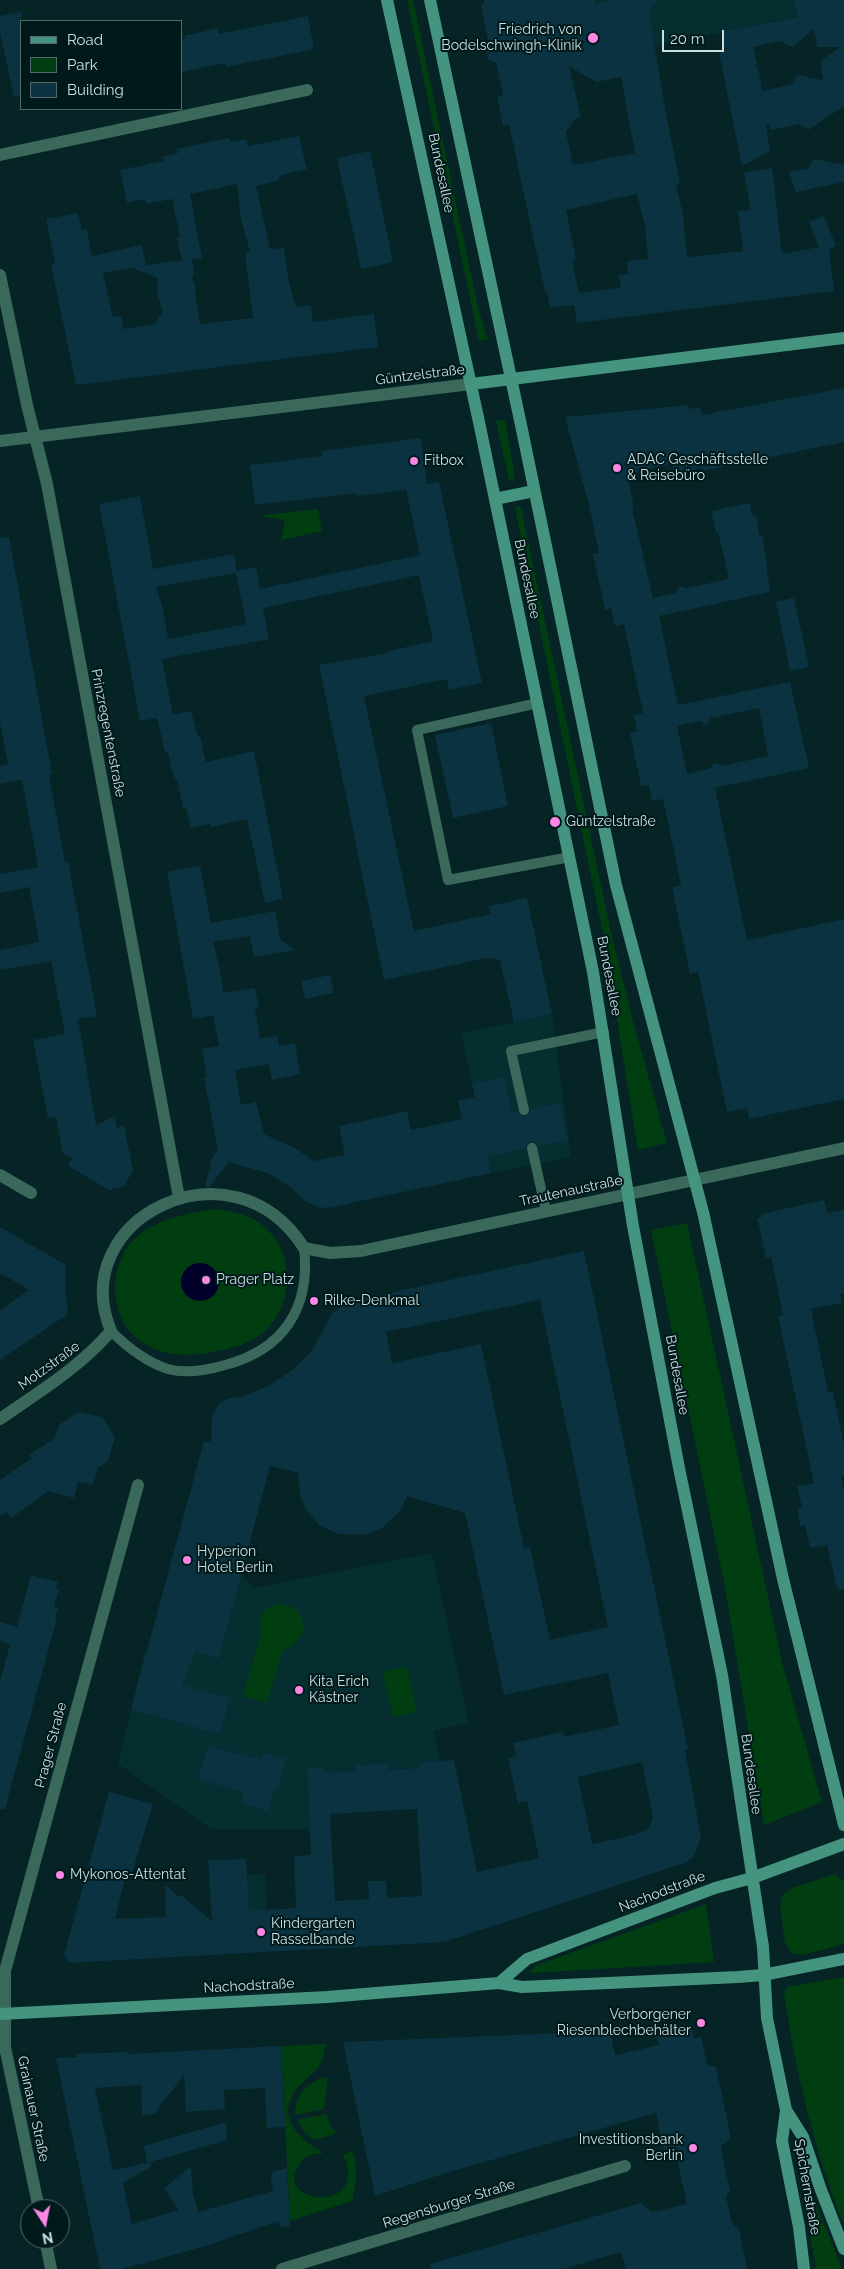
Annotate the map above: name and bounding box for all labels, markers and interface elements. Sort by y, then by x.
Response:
legend [20,20,182,110]
scale bar [664,20,726,52]
place label: Friedrich von Bodelschwingh-Klinik [441,22,582,54]
text: 20 m [670,30,705,48]
text: Road [67,31,103,49]
marker: Friedrich von Bodelschwingh-Klinik [586,31,600,45]
text: Park [67,56,98,74]
text: Building [67,81,124,99]
street label: Bundesallee [424,132,458,214]
street label: Güntzelstraße [374,361,466,389]
place label: ADAC Geschäftsstelle & Reisebüro [627,452,768,484]
place label: Fitbox [424,453,464,469]
marker: Fitbox [408,455,420,467]
marker: ADAC Geschäftsstelle & Reisebüro [611,462,623,474]
street label: Bundesallee [510,538,544,620]
street label: Prinzregentenstraße [87,667,129,799]
place label: Güntzelstraße [566,814,656,830]
marker: Güntzelstraße [548,815,562,829]
street label: Bundesallee [593,935,625,1017]
street label: Trautenaustraße [518,1172,624,1210]
place label: Prager Platz [216,1272,294,1288]
marker: Prager Platz [200,1274,212,1286]
place label: Rilke-Denkmal [324,1293,419,1309]
marker: Rilke-Denkmal [308,1295,320,1307]
street label: Bundesallee [662,1334,692,1416]
street label: Motzstraße [15,1338,83,1394]
place label: Hyperion Hotel Berlin [197,1544,273,1576]
marker: Hyperion Hotel Berlin [181,1554,193,1566]
place label: Kita Erich Kästner [309,1674,369,1706]
marker: Kita Erich Kästner [293,1684,305,1696]
street label: Prager Straße [31,1700,71,1790]
street label: Bundesallee [737,1733,765,1815]
place label: Mykonos-Attentat [70,1867,186,1883]
street label: Nachodstraße [616,1868,708,1916]
marker: Mykonos-Attentat [54,1869,66,1881]
place label: Kindergarten Rasselbande [271,1916,355,1948]
marker: Kindergarten Rasselbande [255,1926,267,1938]
street label: Nachodstraße [203,1975,295,1997]
place label: Verborgener Riesenblechbehälter [557,2007,691,2040]
marker: Verborgener Riesenblechbehälter [695,2017,707,2029]
street label: Grainauer Straße [14,2054,52,2164]
place label: Investitionsbank Berlin [579,2132,683,2164]
street label: Spichernstraße [790,2138,824,2236]
marker: Investitionsbank Berlin [687,2142,699,2154]
street label: Regensburger Straße [381,2176,517,2232]
north arrow [20,2199,70,2249]
text: N [41,2229,54,2247]

